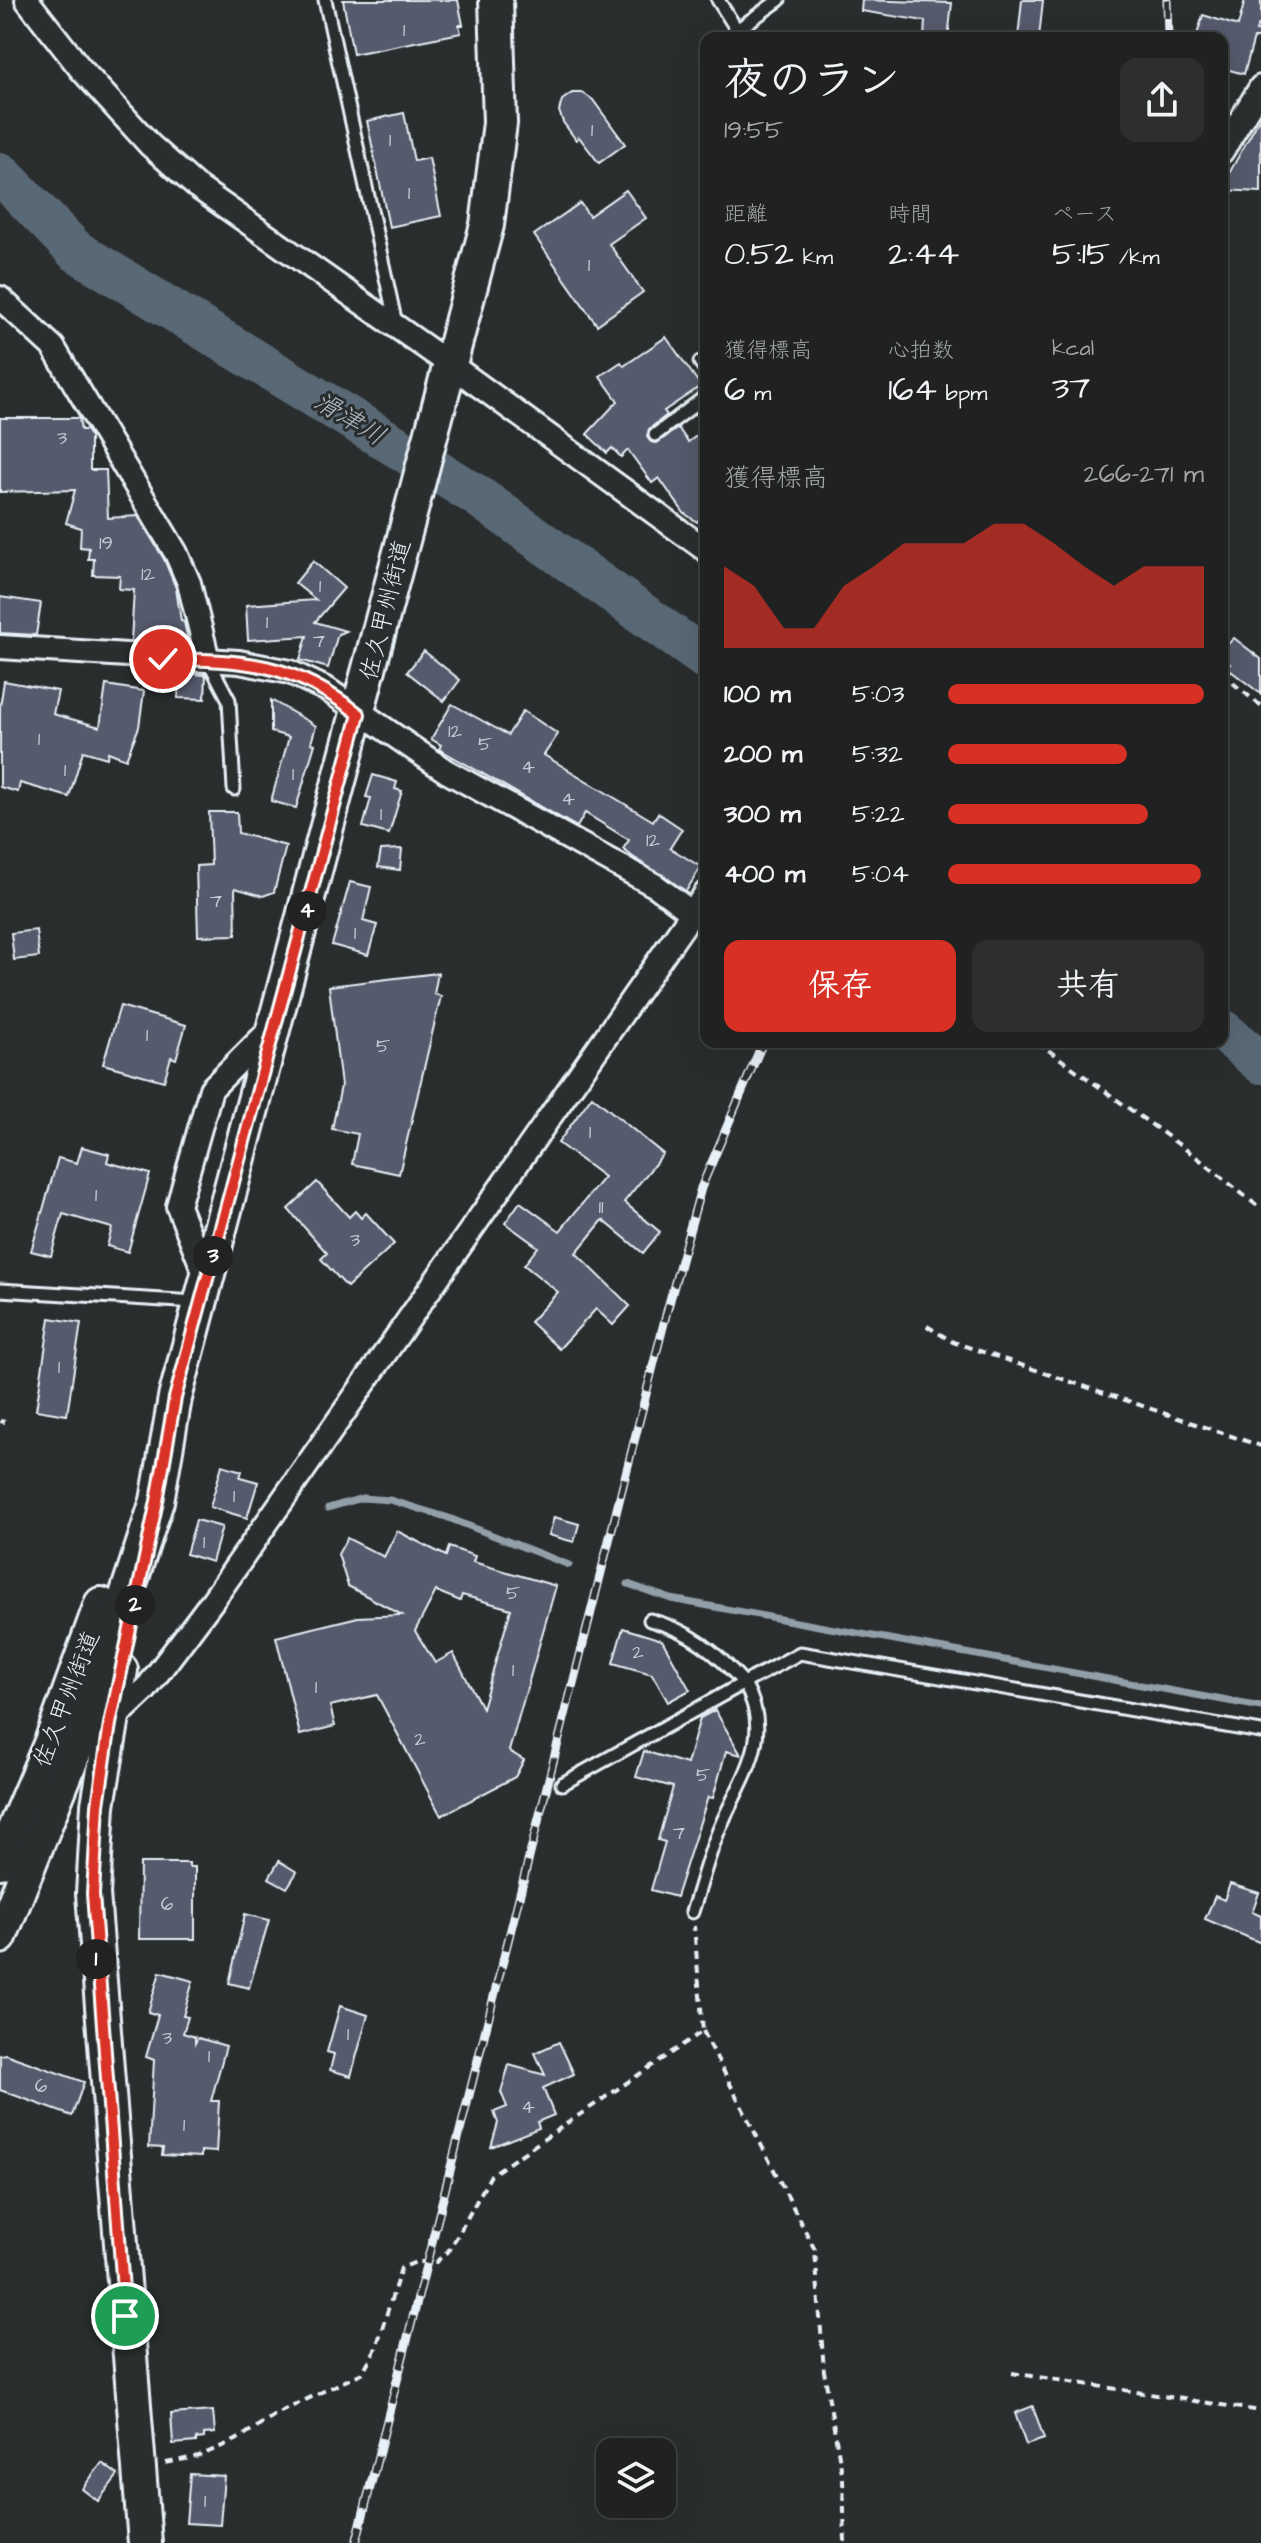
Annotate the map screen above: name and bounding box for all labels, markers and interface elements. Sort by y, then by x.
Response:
house number: 1 [403,16,406,44]
text: 夜のラン [724,51,900,112]
button: share [1120,58,1204,142]
text: 19:55 [724,112,783,148]
house number: 1 [591,116,594,144]
house number: 1 [389,126,392,154]
house number: 1 [408,179,411,207]
text: 距離 [724,199,768,230]
text: 時間 [888,199,932,230]
text: ペース [1052,199,1117,230]
text: 0.52 [724,230,794,278]
text: 2:44 [888,230,959,278]
text: 5:15 [1052,230,1110,278]
text: km [794,242,833,273]
text: /km [1110,242,1160,273]
house number: 1 [588,251,591,279]
text: kcal [1052,333,1094,364]
text: 獲得標高 [724,335,812,366]
text: 心拍数 [888,335,954,366]
text: 37 [1052,364,1090,412]
text: 6 [724,366,745,414]
text: 164 [888,366,937,414]
text: m [745,378,771,409]
text: bpm [937,378,987,409]
water label: 滑津川 [307,383,392,454]
house number: 3 [57,424,67,452]
text: 266–271 m [1084,456,1204,492]
text: 獲得標高 [724,460,828,496]
house number: 19 [99,529,113,557]
street label: 佐久甲州街道 [352,536,420,684]
house number: 12 [141,560,156,588]
house number: 1 [319,572,322,600]
house number: 1 [266,608,269,636]
pin [129,625,197,693]
house number: 7 [313,627,325,655]
icon: check [141,637,185,681]
text: 100 m [724,676,791,712]
text: 5:03 [852,676,904,712]
house number: 12 [448,717,463,745]
house number: 1 [38,725,41,753]
house number: 5 [478,730,492,758]
text: 200 m [724,736,802,772]
text: 5:32 [852,736,903,772]
house number: 4 [521,753,535,781]
house number: 1 [64,756,67,784]
house number: 1 [292,760,295,788]
house number: 4 [561,785,575,813]
text: 300 m [724,796,801,832]
text: 5:22 [852,796,905,832]
house number: 1 [380,800,383,828]
house number: 12 [646,826,661,854]
text: 400 m [724,856,805,892]
text: 5:04 [852,856,909,892]
house number: 7 [210,887,222,915]
pin: 4 [287,891,327,931]
text: 4 [300,895,314,926]
house number: 1 [354,919,357,947]
button: 保存 [724,940,956,1032]
button: 共有 [972,940,1204,1032]
house number: 1 [146,1021,149,1049]
house number: 5 [376,1032,390,1060]
house number: 1 [589,1118,592,1146]
house number: 1 [95,1181,98,1209]
house number: 11 [598,1193,604,1221]
house number: 3 [350,1226,360,1254]
pin: 3 [193,1236,233,1276]
text: 3 [207,1240,219,1271]
house number: 1 [58,1353,61,1381]
house number: 1 [233,1482,236,1510]
house number: 1 [203,1528,206,1556]
house number: 5 [506,1579,520,1607]
pin: 2 [115,1585,155,1625]
text: 2 [129,1589,141,1620]
street label: 佐久甲州街道 [25,1626,109,1773]
house number: 2 [632,1638,644,1666]
house number: 1 [512,1656,515,1684]
house number: 1 [315,1673,318,1701]
house number: 2 [414,1725,426,1753]
house number: 5 [696,1761,710,1789]
house number: 7 [673,1819,685,1847]
house number: 6 [161,1890,174,1918]
pin: 1 [76,1939,116,1979]
text: 1 [95,1943,97,1974]
house number: 1 [347,2020,350,2048]
house number: 3 [162,2024,172,2052]
house number: 1 [208,2042,211,2070]
house number: 6 [35,2072,48,2100]
house number: 4 [521,2093,535,2121]
house number: 1 [183,2111,186,2139]
pin [91,2282,159,2350]
icon: arrive [103,2294,147,2338]
map controls [596,2438,676,2518]
button: layers [596,2438,676,2518]
house number: 1 [204,2487,207,2515]

